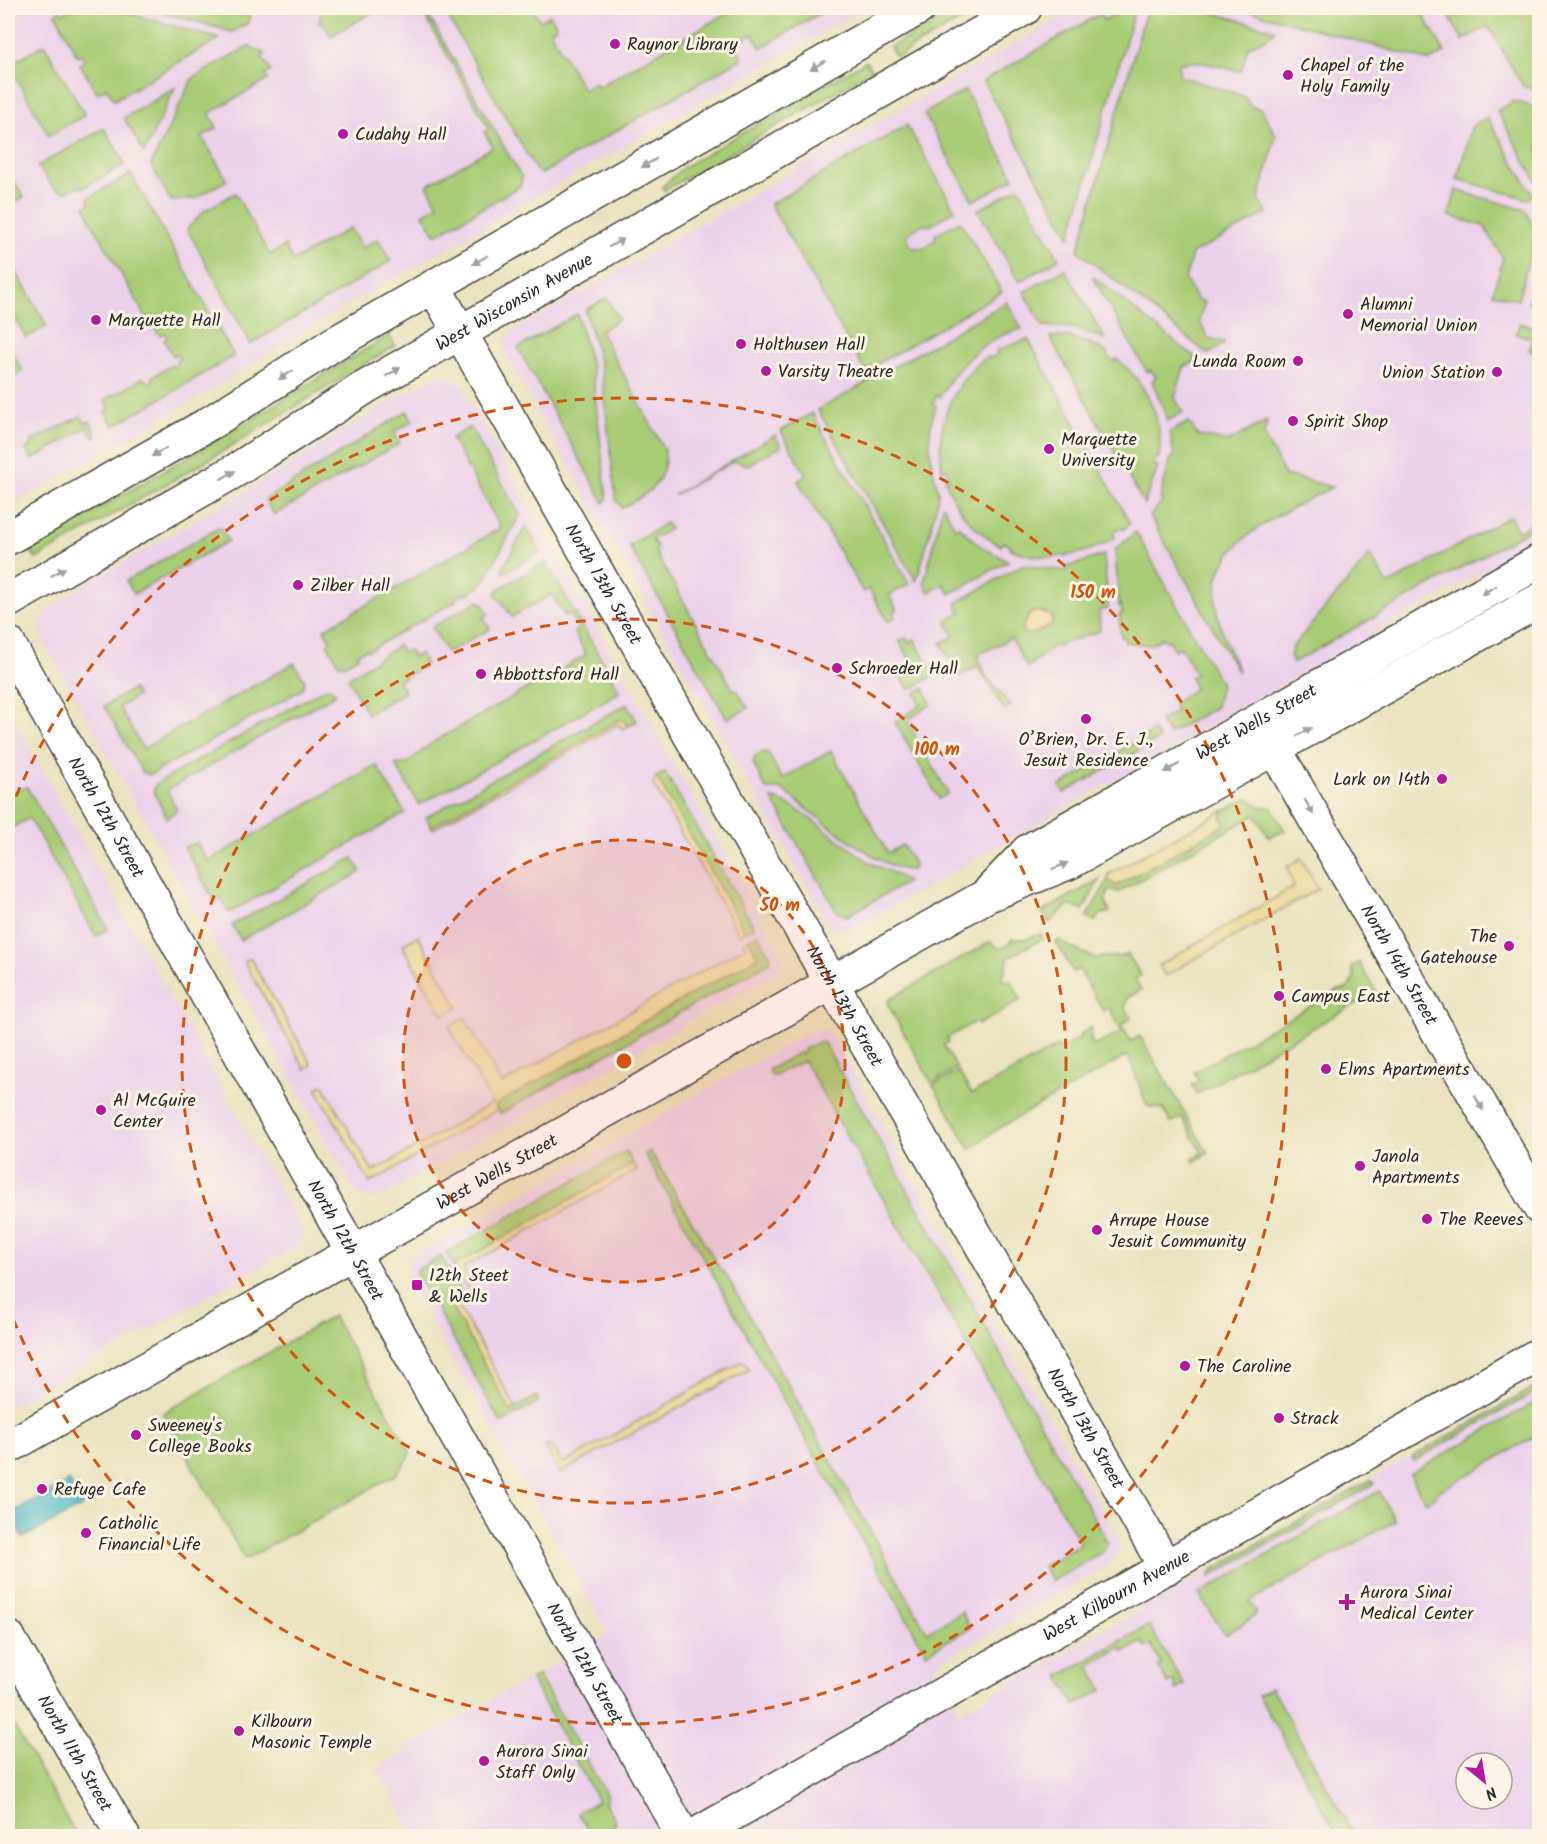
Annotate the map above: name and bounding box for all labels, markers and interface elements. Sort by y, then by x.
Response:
place label: Raynor Library [627,31,738,60]
marker: Raynor Library [608,37,622,51]
place label: Chapel of the Holy Family [1300,52,1404,102]
one-way arrow [810,60,826,71]
marker: Chapel of the Holy Family [1281,68,1295,82]
place label: Cudahy Hall [355,121,447,150]
marker: Cudahy Hall [336,127,350,141]
one-way arrow [640,158,657,168]
one-way arrow [608,238,625,248]
street label: West Wisconsin Avenue [430,246,599,360]
one-way arrow [472,255,488,266]
place label: Alumni Memorial Union [1360,291,1478,341]
place label: Marquette Hall [108,307,221,336]
marker: Alumni Memorial Union [1341,307,1355,321]
marker: Marquette Hall [89,313,103,327]
place label: Holthusen Hall [753,331,865,360]
marker: Holthusen Hall [734,337,748,351]
place label: Lunda Room [1192,348,1286,377]
marker: Lunda Room [1291,354,1305,368]
place label: Varsity Theatre [778,358,893,387]
place label: Union Station [1381,359,1485,388]
marker: Varsity Theatre [759,364,773,378]
marker: Union Station [1490,365,1504,379]
one-way arrow [384,367,401,377]
one-way arrow [278,369,294,380]
place label: Spirit Shop [1305,408,1388,437]
marker: Spirit Shop [1286,414,1300,428]
place label: Marquette University [1061,426,1137,476]
marker: Marquette University [1042,442,1056,456]
one-way arrow [150,447,167,457]
one-way arrow [219,471,236,481]
street label: North 13th Street [556,519,649,652]
one-way arrow [50,567,67,577]
place label: Zilber Hall [310,572,390,601]
marker: Zilber Hall [291,578,305,592]
text: 150 m [1070,579,1116,608]
one-way arrow [1480,584,1497,594]
place label: Schroeder Hall [849,655,959,684]
place label: Abbottsford Hall [493,661,620,690]
marker: Schroeder Hall [830,661,844,675]
marker: Abbottsford Hall [474,667,488,681]
street label: West Wells Street [1191,677,1324,769]
marker: O’Brien, Dr. E. J., Jesuit Residence [1079,712,1093,726]
place label: O’Brien, Dr. E. J., Jesuit Residence [1019,726,1153,776]
one-way arrow [1296,727,1313,737]
text: 100 m [914,736,960,765]
street label: North 12th Street [59,752,152,885]
one-way arrow [1163,763,1180,773]
place label: Lark on 14th [1333,766,1430,795]
marker: Lark on 14th [1435,772,1449,786]
one-way arrow [1303,798,1313,815]
one-way arrow [1051,861,1069,870]
text: 50 m [759,892,800,921]
street label: North 14th Street [1351,900,1445,1032]
place label: The Gatehouse [1420,923,1497,973]
marker: The Gatehouse [1502,939,1516,953]
street label: North 13th Street [797,941,890,1074]
place label: Campus East [1291,983,1391,1012]
marker: Campus East [1272,989,1286,1003]
centre of rings [614,1051,634,1071]
place label: Elms Apartments [1338,1056,1470,1085]
marker: Elms Apartments [1319,1062,1333,1076]
place label: Al McGuire Center [113,1087,196,1137]
one-way arrow [1474,1095,1485,1111]
marker: Al McGuire Center [94,1103,108,1117]
street label: West Wells Street [431,1127,565,1219]
place label: Janola Apartments [1372,1143,1460,1193]
marker: Janola Apartments [1353,1159,1367,1173]
street label: North 12th Street [298,1175,391,1308]
place label: The Reeves [1439,1206,1524,1235]
place label: Arrupe House Jesuit Community [1109,1207,1246,1257]
marker: The Reeves [1420,1212,1434,1226]
marker: Arrupe House Jesuit Community [1090,1223,1104,1237]
place label: 12th Steet & Wells [429,1262,510,1312]
marker: 12th Steet & Wells [410,1278,424,1292]
place label: The Caroline [1197,1353,1291,1382]
marker: The Caroline [1178,1359,1192,1373]
street label: North 13th Street [1038,1363,1131,1496]
place label: Strack [1291,1405,1339,1434]
marker: Strack [1272,1411,1286,1425]
place label: Sweeney's College Books [148,1412,252,1462]
marker: Sweeney's College Books [129,1428,143,1442]
place label: Refuge Cafe [54,1476,146,1505]
marker: Refuge Cafe [35,1482,49,1496]
place label: Catholic Financial Life [98,1510,201,1560]
marker: Catholic Financial Life [79,1526,93,1540]
street label: West Kilbourn Avenue [1038,1543,1196,1650]
place label: Aurora Sinai Medical Center [1360,1579,1474,1629]
marker: Aurora Sinai Medical Center [1338,1593,1356,1611]
street label: North 12th Street [538,1598,630,1731]
street label: North 11th Street [28,1690,120,1819]
place label: Kilbourn Masonic Temple [251,1708,372,1758]
marker: Kilbourn Masonic Temple [232,1724,246,1738]
place label: Aurora Sinai Staff Only [496,1738,588,1788]
north arrow [1454,1751,1514,1811]
marker: Aurora Sinai Staff Only [477,1754,491,1768]
text: N [1480,1779,1501,1806]

